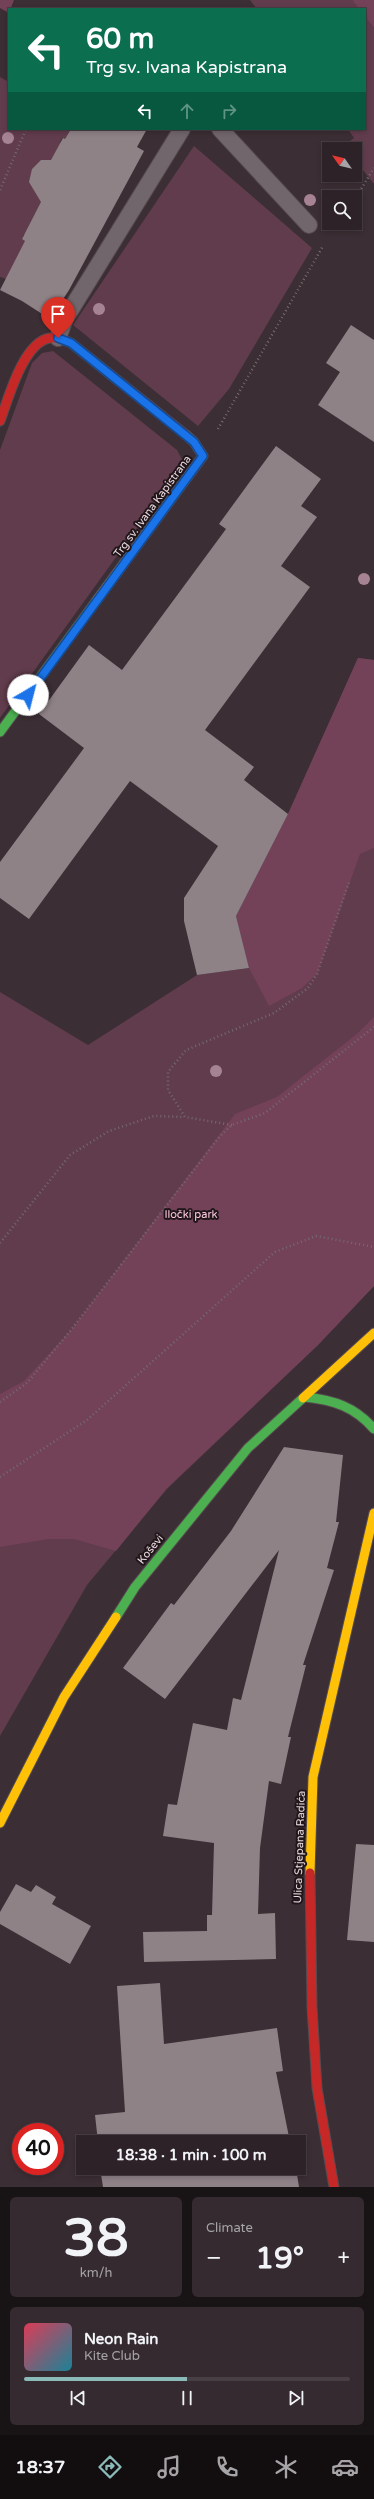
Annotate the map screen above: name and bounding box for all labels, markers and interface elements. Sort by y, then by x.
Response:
text: 60 m [86,22,154,56]
icon: left [20,24,72,76]
text: Trg sv. Ivana Kapistrana [86,56,287,78]
icon: left [134,100,156,122]
icon: ahead [176,100,198,122]
icon: right [218,100,240,122]
north arrow [322,142,362,182]
map controls [322,142,362,230]
button: search [322,190,362,230]
pin [41,297,75,338]
icon: arrive [47,303,69,325]
street label: Trg sv. Ivana Kapistrana [111,453,194,560]
position arrow [7,674,49,716]
park label: Iločki park [164,1208,218,1221]
street label: Koševi [135,1532,166,1567]
street label: Ulica Stjepana Radića [291,1790,308,1904]
speed limit sign: 40 [12,2123,64,2175]
text: 18:38 · 1 min · 100 m [116,2146,266,2164]
text: 38 [63,2207,129,2270]
text: Climate [206,2220,253,2236]
text: 19° [255,2240,304,2277]
text: − [206,2245,222,2271]
text: + [338,2245,350,2271]
text: km/h [80,2265,112,2281]
text: Neon Rain [84,2330,158,2348]
text: Kite Club [84,2348,140,2364]
icon: previous [67,2387,89,2409]
icon: pause [176,2387,198,2409]
icon: next [285,2387,307,2409]
icon: directions [96,2453,124,2481]
icon: music [155,2453,183,2481]
icon: phone [213,2453,241,2481]
icon: climate [272,2453,300,2481]
icon: car [331,2453,359,2481]
text: 18:37 [15,2456,65,2478]

